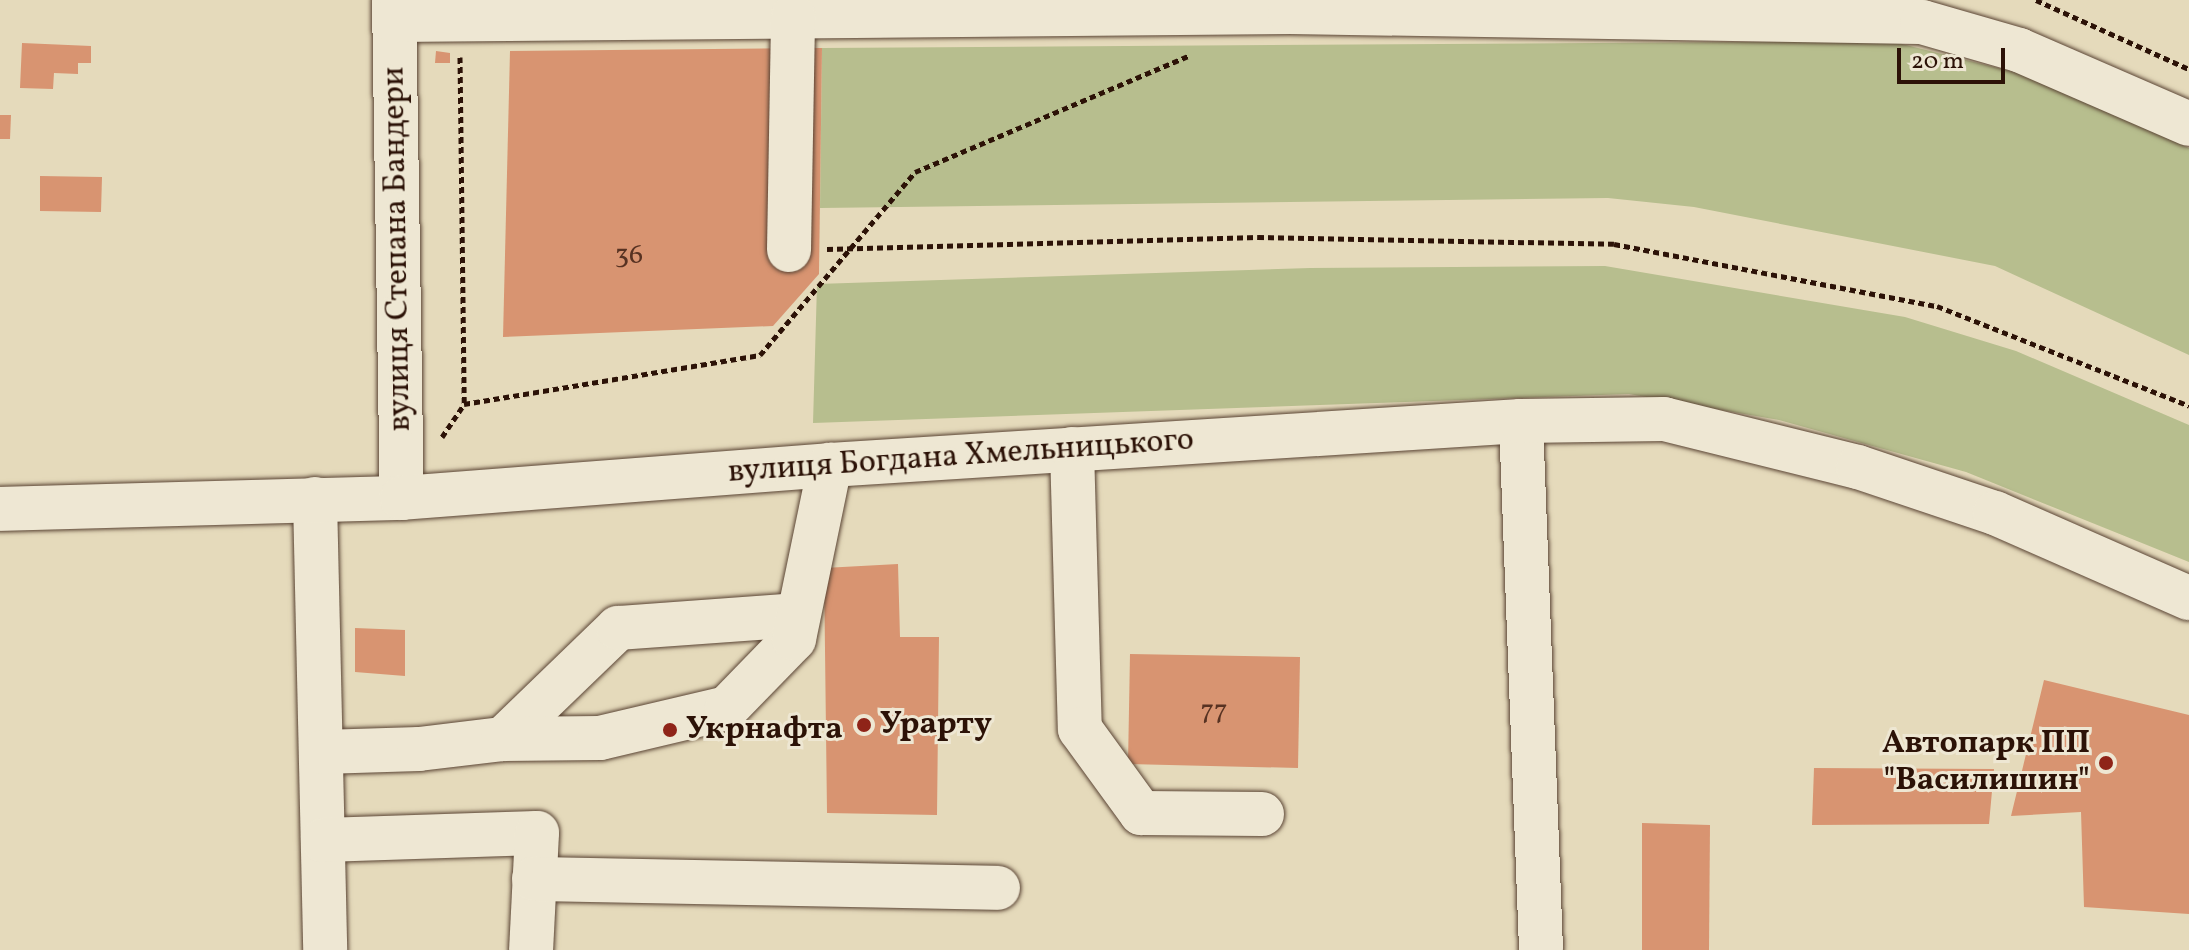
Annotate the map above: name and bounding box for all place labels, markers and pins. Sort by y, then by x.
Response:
place label: Урарту [880,706,992,744]
place label: Укрнафта [686,711,843,749]
marker: Урарту [855,716,873,734]
marker: Укрнафта [661,721,679,739]
place label: Автопарк ПП "Василишин" [1882,726,2090,801]
marker: Автопарк ПП "Василишин" [2097,754,2115,772]

